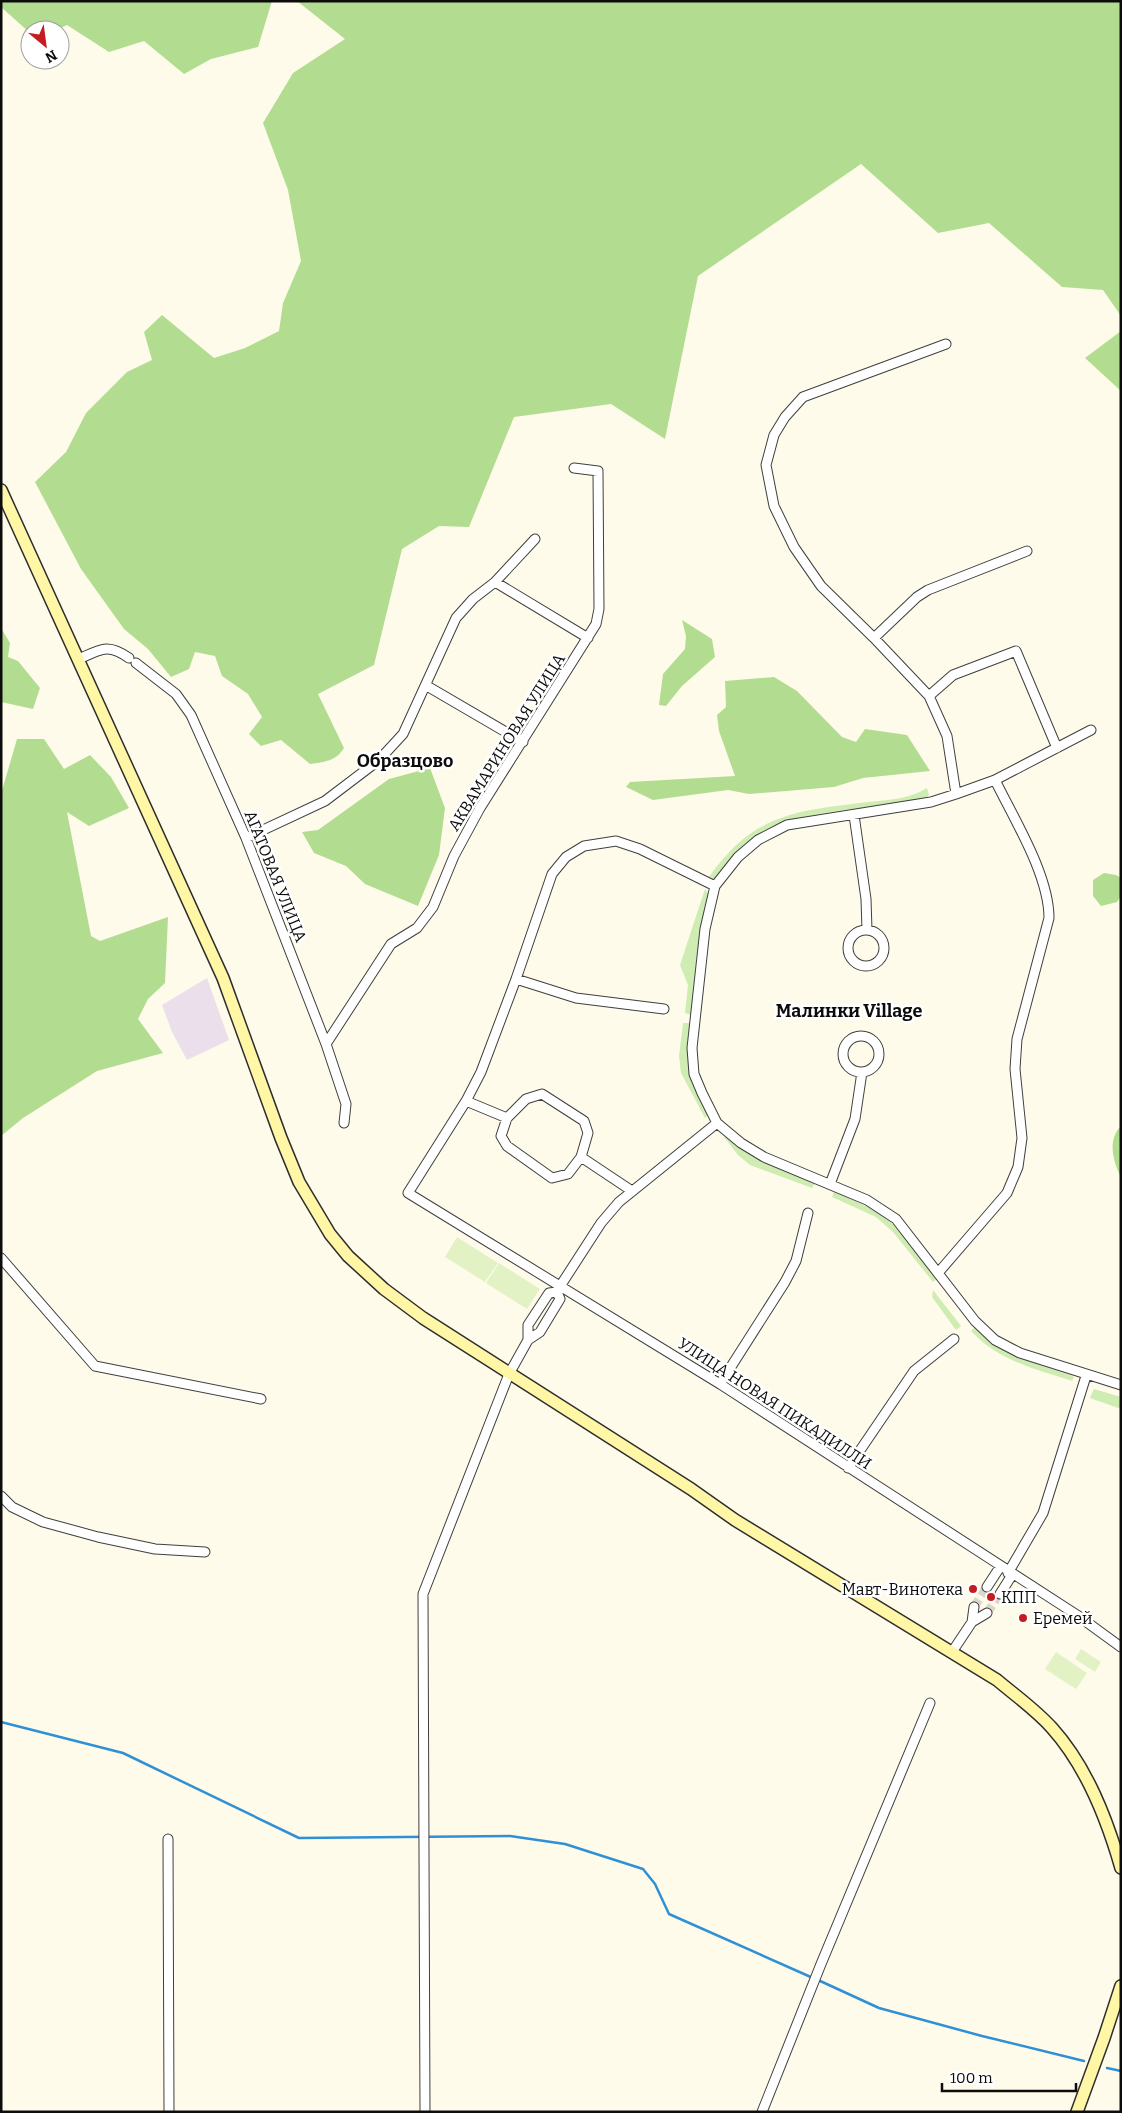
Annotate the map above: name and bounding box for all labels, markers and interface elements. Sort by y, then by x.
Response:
north arrow [20,20,70,70]
text: N [42,46,60,66]
street label: АКВАМАРИНОВАЯ УЛИЦА [444,650,569,834]
district label: Образцово [357,750,453,772]
street label: АГАТОВАЯ УЛИЦА [240,808,311,945]
district label: Малинки Village [776,1000,922,1022]
street label: УЛИЦА НОВАЯ ПИКАДИЛЛИ [674,1334,875,1473]
place label: Мавт-Винотека [842,1580,963,1599]
marker: Мавт-Винотека [967,1583,979,1595]
place label: КПП [1001,1588,1037,1607]
marker: КПП [985,1591,997,1603]
place label: Еремей [1033,1609,1092,1628]
marker: Еремей [1017,1612,1029,1624]
scale bar [942,2060,1076,2092]
text: 100 m [950,2069,993,2087]

